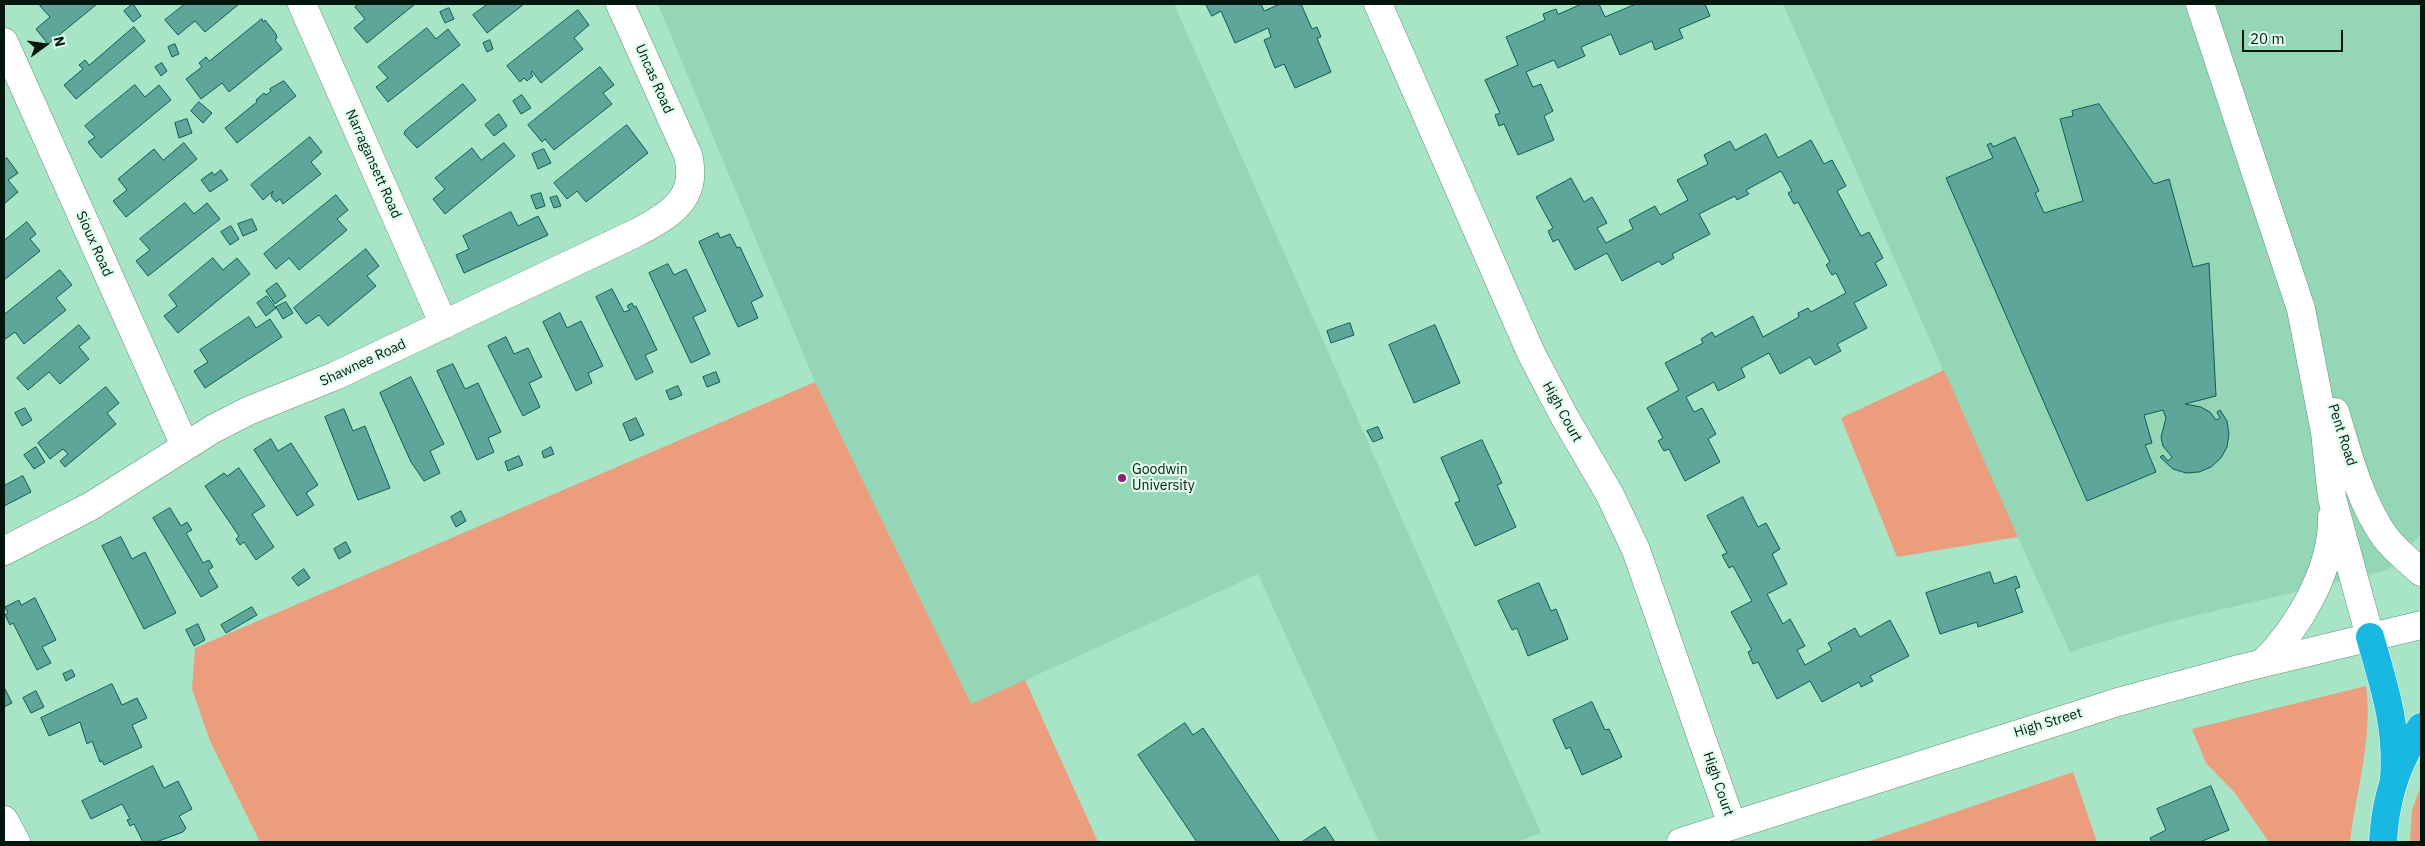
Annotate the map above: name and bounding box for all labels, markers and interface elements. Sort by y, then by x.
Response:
north arrow [20,20,70,70]
scale bar [2245,20,2346,52]
text: 20 m [2250,29,2285,48]
text: N [50,34,70,48]
street label: Uncas Road [631,42,677,116]
street label: Narragansett Road [341,107,405,221]
street label: Sioux Road [72,209,116,279]
street label: Shawnee Road [317,336,409,390]
street label: High Court [1538,379,1586,445]
street label: Pent Road [2324,402,2360,468]
place label: Goodwin University [1132,462,1195,494]
marker: Goodwin University [1116,472,1128,484]
street label: High Street [2012,705,2084,741]
street label: High Court [1699,750,1737,818]

